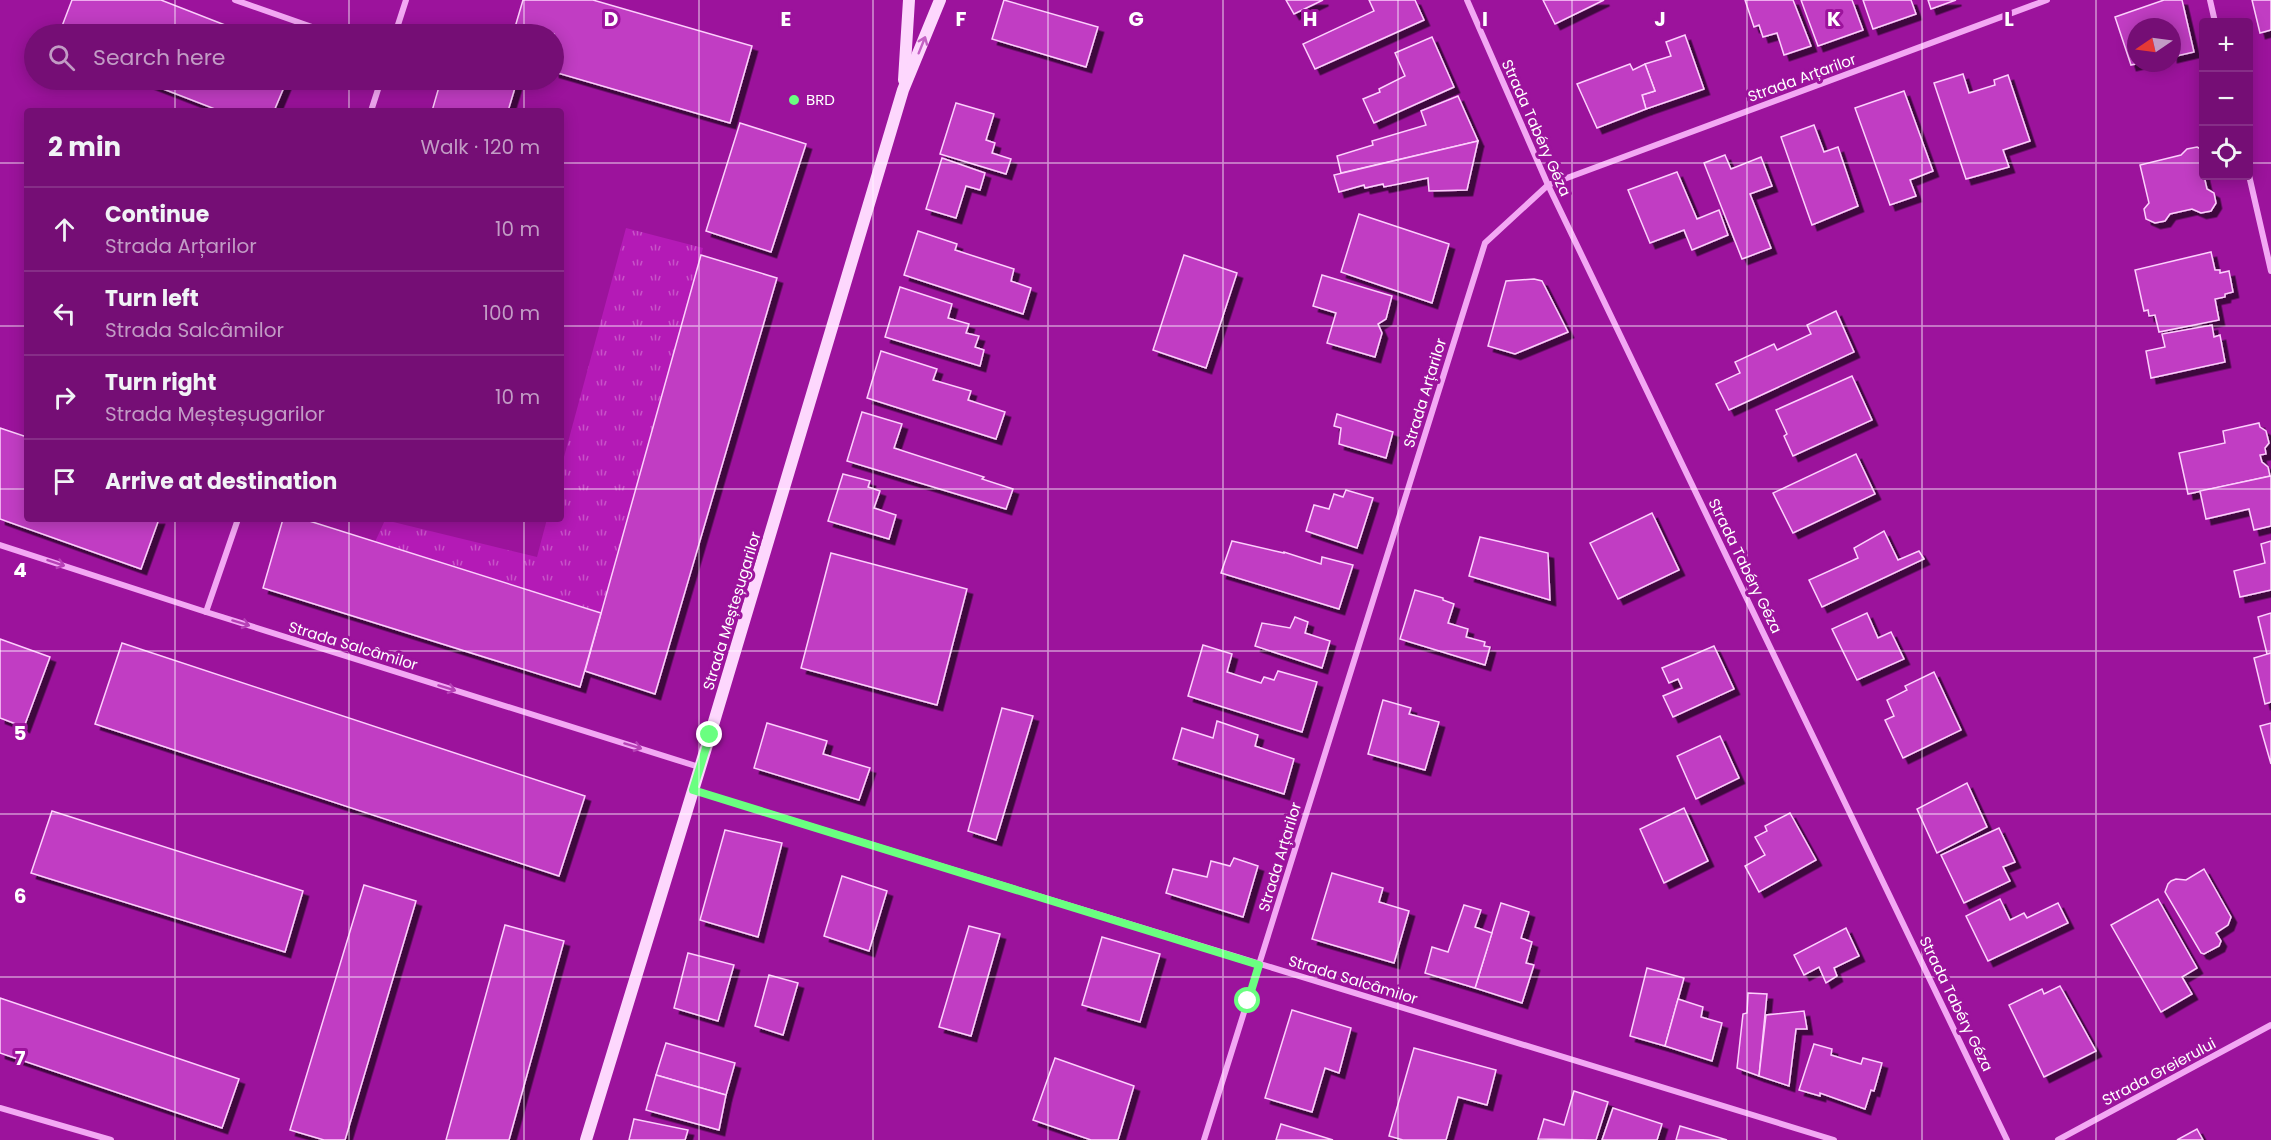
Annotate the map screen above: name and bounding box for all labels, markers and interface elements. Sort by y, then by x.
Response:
text: D [604,5,618,33]
text: E [781,5,791,33]
text: F [956,5,967,33]
text: G [1128,5,1144,33]
text: H [1303,5,1317,33]
text: I [1482,5,1488,33]
text: J [1654,5,1666,33]
text: K [1827,5,1841,33]
text: L [2004,5,2014,33]
north arrow [2127,18,2181,72]
map controls [2199,18,2253,180]
button: + [2199,18,2253,72]
search box [24,24,564,90]
one-way arrow [917,36,928,55]
icon: search [45,41,78,74]
text: Search here [93,42,226,73]
street label: Strada Arțarilor [1745,48,1859,107]
street label: Strada Tabéry Géza [1497,56,1576,200]
button: − [2199,72,2253,126]
place label: BRD [806,89,835,110]
marker: BRD [787,93,801,107]
button: locate [2199,126,2253,180]
text: 2 min [48,129,121,165]
text: Walk · 120 m [420,133,540,161]
text: Continue [105,199,209,230]
icon: ahead [48,213,81,246]
text: 10 m [495,215,540,243]
text: Strada Arțarilor [105,232,257,260]
text: Turn left [105,283,199,314]
icon: left [48,297,81,330]
text: 100 m [483,299,540,327]
text: Strada Salcâmilor [105,316,284,344]
street label: Strada Arțarilor [1398,335,1451,450]
text: Turn right [105,367,216,398]
icon: right [48,381,81,414]
text: 10 m [495,383,540,411]
text: Strada Meșteșugarilor [105,400,325,428]
icon: arrive [48,465,81,498]
text: Arrive at destination [105,466,337,497]
street label: Strada Tabéry Géza [1704,495,1787,637]
street label: Strada Meșteșugarilor [697,529,766,693]
text: 4 [13,556,27,584]
one-way arrow [46,558,65,569]
street label: Strada Salcâmilor [286,616,421,675]
one-way arrow [231,618,250,629]
one-way arrow [437,683,456,694]
text: 5 [14,719,27,747]
route end [696,721,722,747]
one-way arrow [623,742,642,753]
street label: Strada Arțarilor [1253,799,1306,914]
text: 6 [14,882,26,910]
street label: Strada Tabéry Géza [1915,933,1998,1075]
street label: Strada Salcâmilor [1286,950,1421,1009]
route start [1234,987,1260,1013]
street label: Strada Greierului [2098,1033,2219,1110]
text: 7 [15,1044,26,1072]

